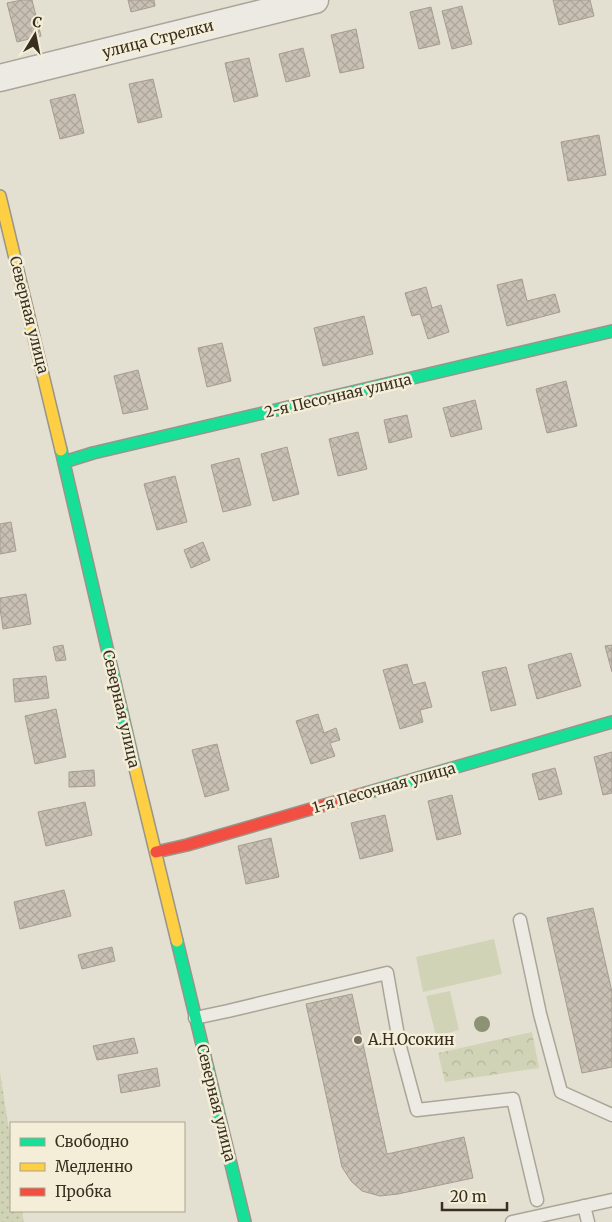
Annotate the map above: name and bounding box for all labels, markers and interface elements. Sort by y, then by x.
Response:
north arrow [10,10,60,60]
text: С [31,13,43,32]
street label: улица Стрелки [100,15,216,62]
street label: Северная улица [6,254,53,376]
street label: 2-я Песочная улица [263,369,413,422]
street label: Северная улица [99,648,144,770]
street label: 1-я Песочная улица [310,758,458,817]
place label: А.Н.Осокин [367,1030,454,1049]
marker: А.Н.Осокин [352,1034,364,1046]
street label: Северная улица [193,1042,240,1164]
legend [10,1122,185,1212]
text: Свободно [55,1132,129,1151]
text: Медленно [55,1157,133,1176]
scale bar [442,1180,507,1212]
text: Пробка [55,1182,112,1201]
text: 20 m [450,1187,487,1206]

